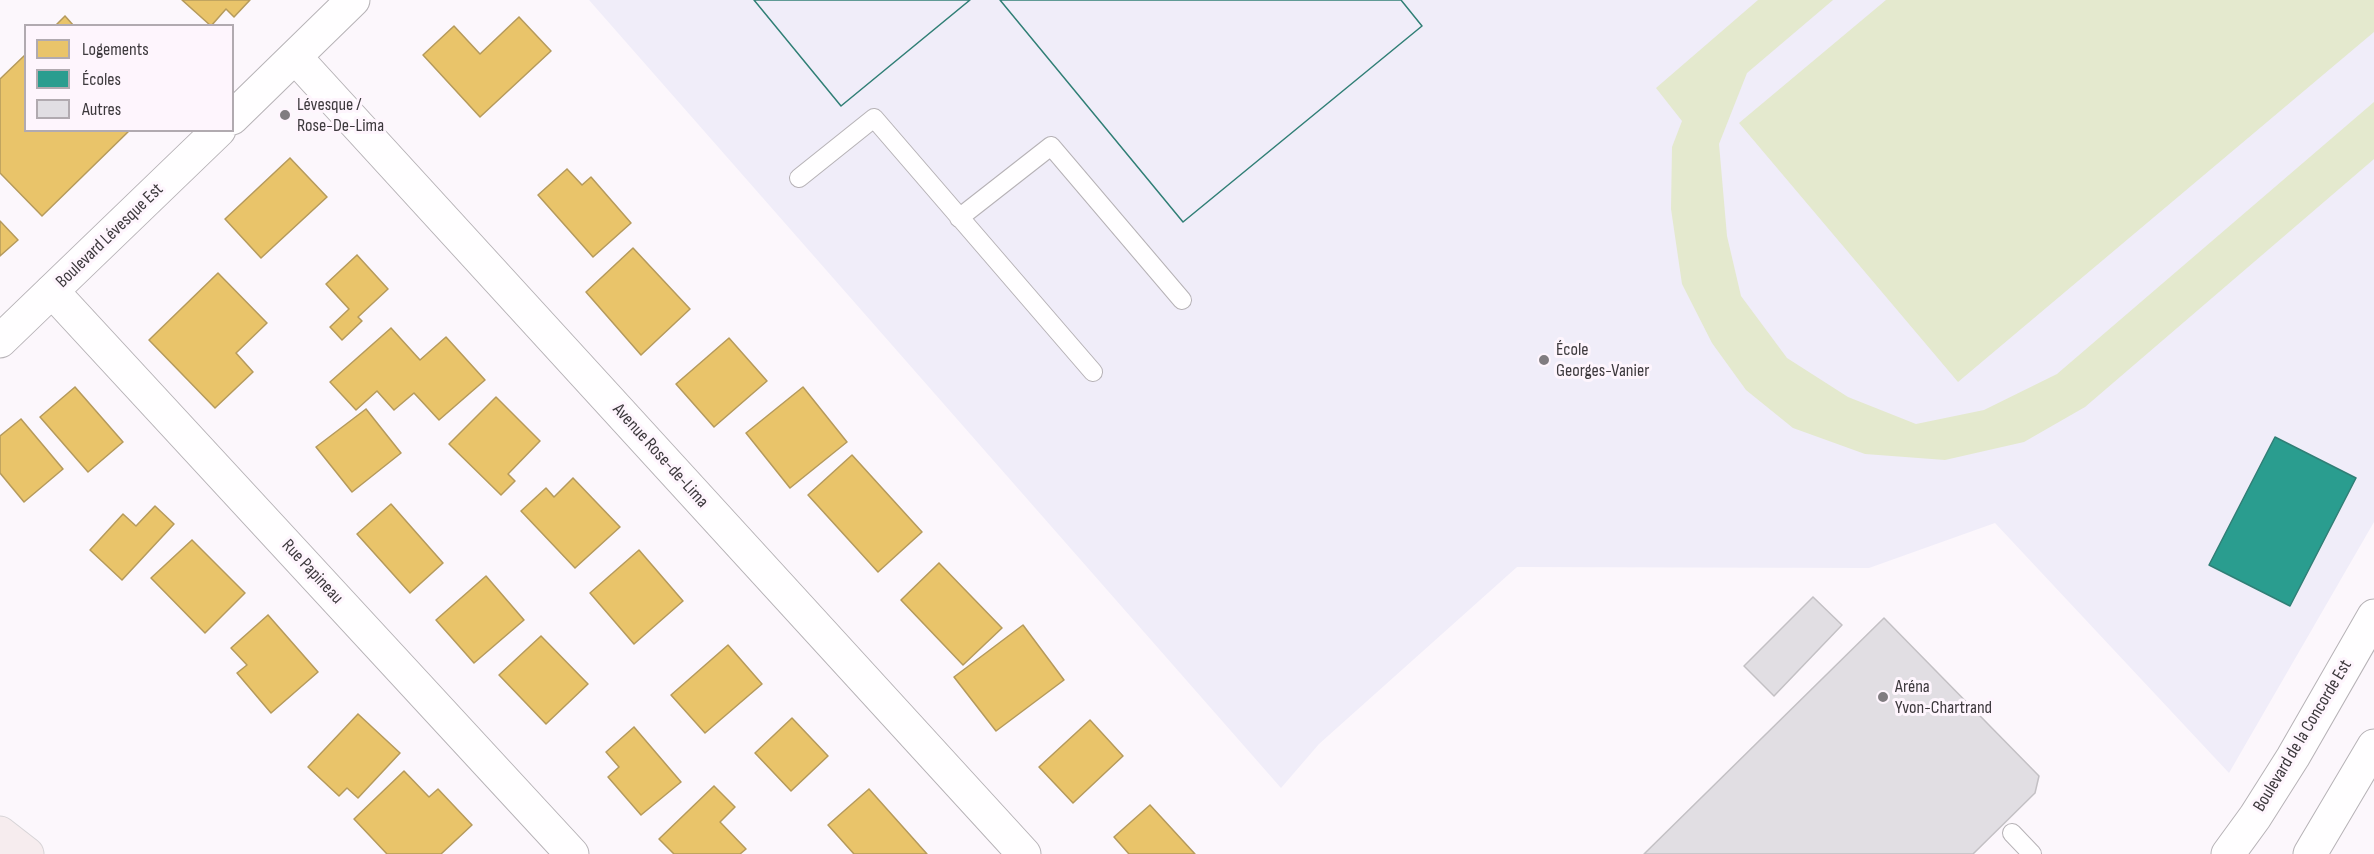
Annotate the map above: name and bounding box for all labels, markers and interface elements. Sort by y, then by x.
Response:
legend [24,24,234,132]
text: Logements [82,39,149,60]
text: Écoles [82,69,121,90]
place label: Lévesque / Rose-De-Lima [297,94,384,136]
text: Autres [82,99,121,120]
marker: Lévesque / Rose-De-Lima [278,108,292,122]
street label: Boulevard Lévesque Est [52,179,168,293]
place label: École Georges-Vanier [1556,339,1649,382]
marker: École Georges-Vanier [1537,353,1551,367]
street label: Avenue Rose-de-Lima [608,399,712,513]
street label: Rue Papineau [277,535,347,609]
street label: Boulevard de la Concorde Est [2249,656,2357,816]
place label: Aréna Yvon-Chartrand [1895,676,1992,718]
marker: Aréna Yvon-Chartrand [1876,690,1890,704]

